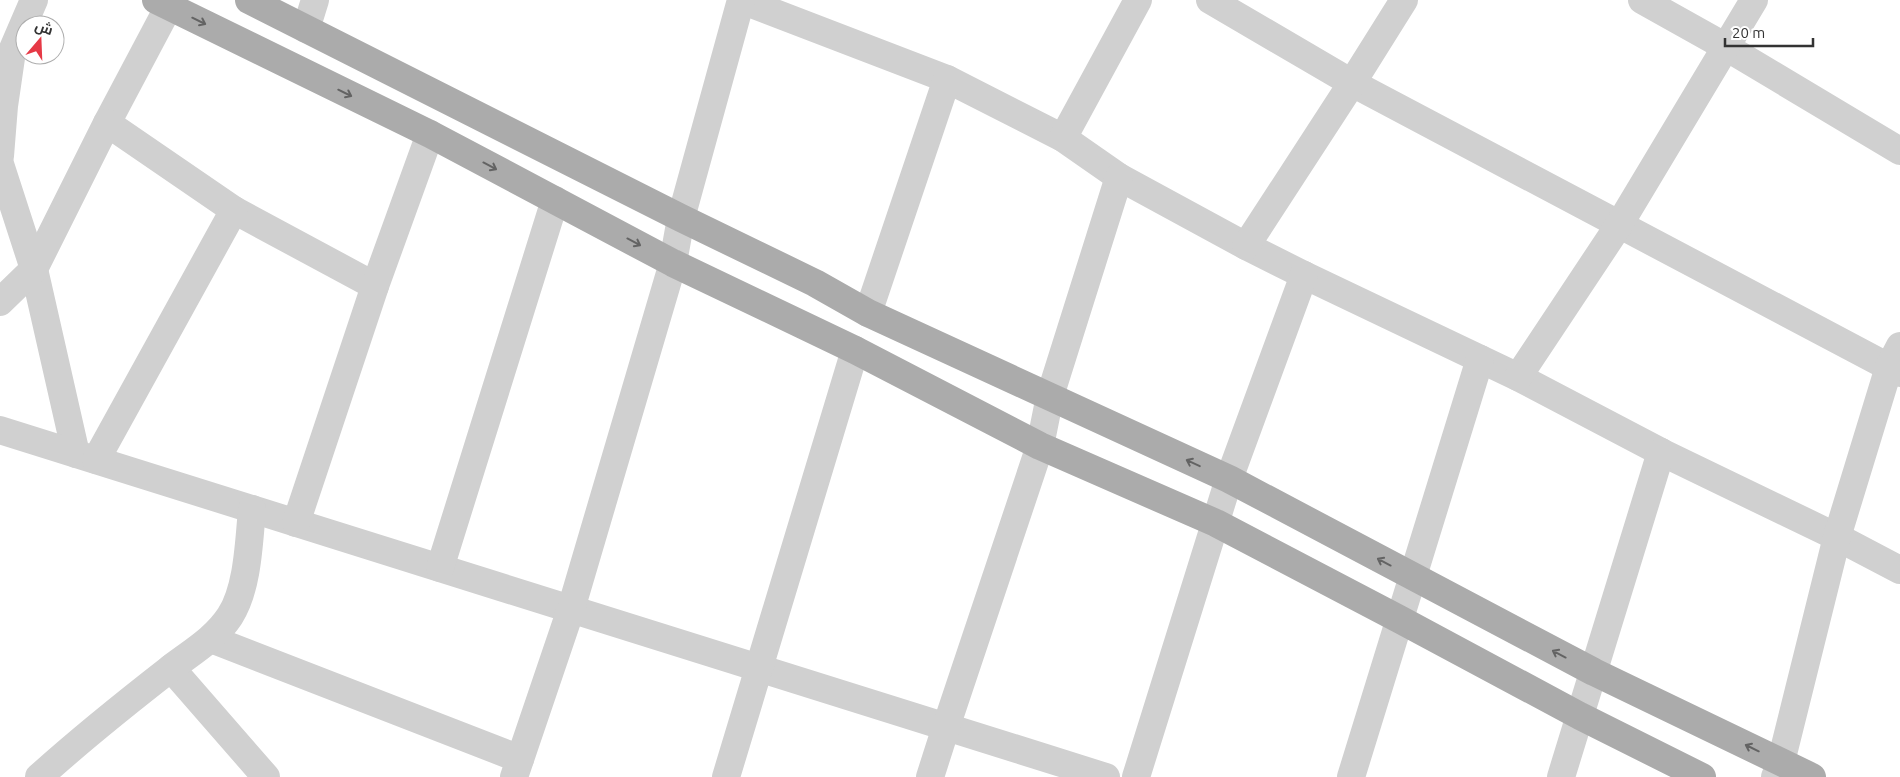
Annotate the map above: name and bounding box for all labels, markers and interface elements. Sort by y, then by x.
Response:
north arrow [15,15,65,65]
scale bar [1725,15,1812,47]
text: ش [33,17,55,39]
one-way arrow [192,17,207,27]
text: 20 m [1732,24,1765,41]
one-way arrow [337,89,352,98]
one-way arrow [483,161,498,171]
one-way arrow [626,238,641,247]
one-way arrow [1186,457,1201,467]
one-way arrow [1378,556,1392,566]
one-way arrow [1552,649,1567,658]
one-way arrow [1745,743,1760,752]

